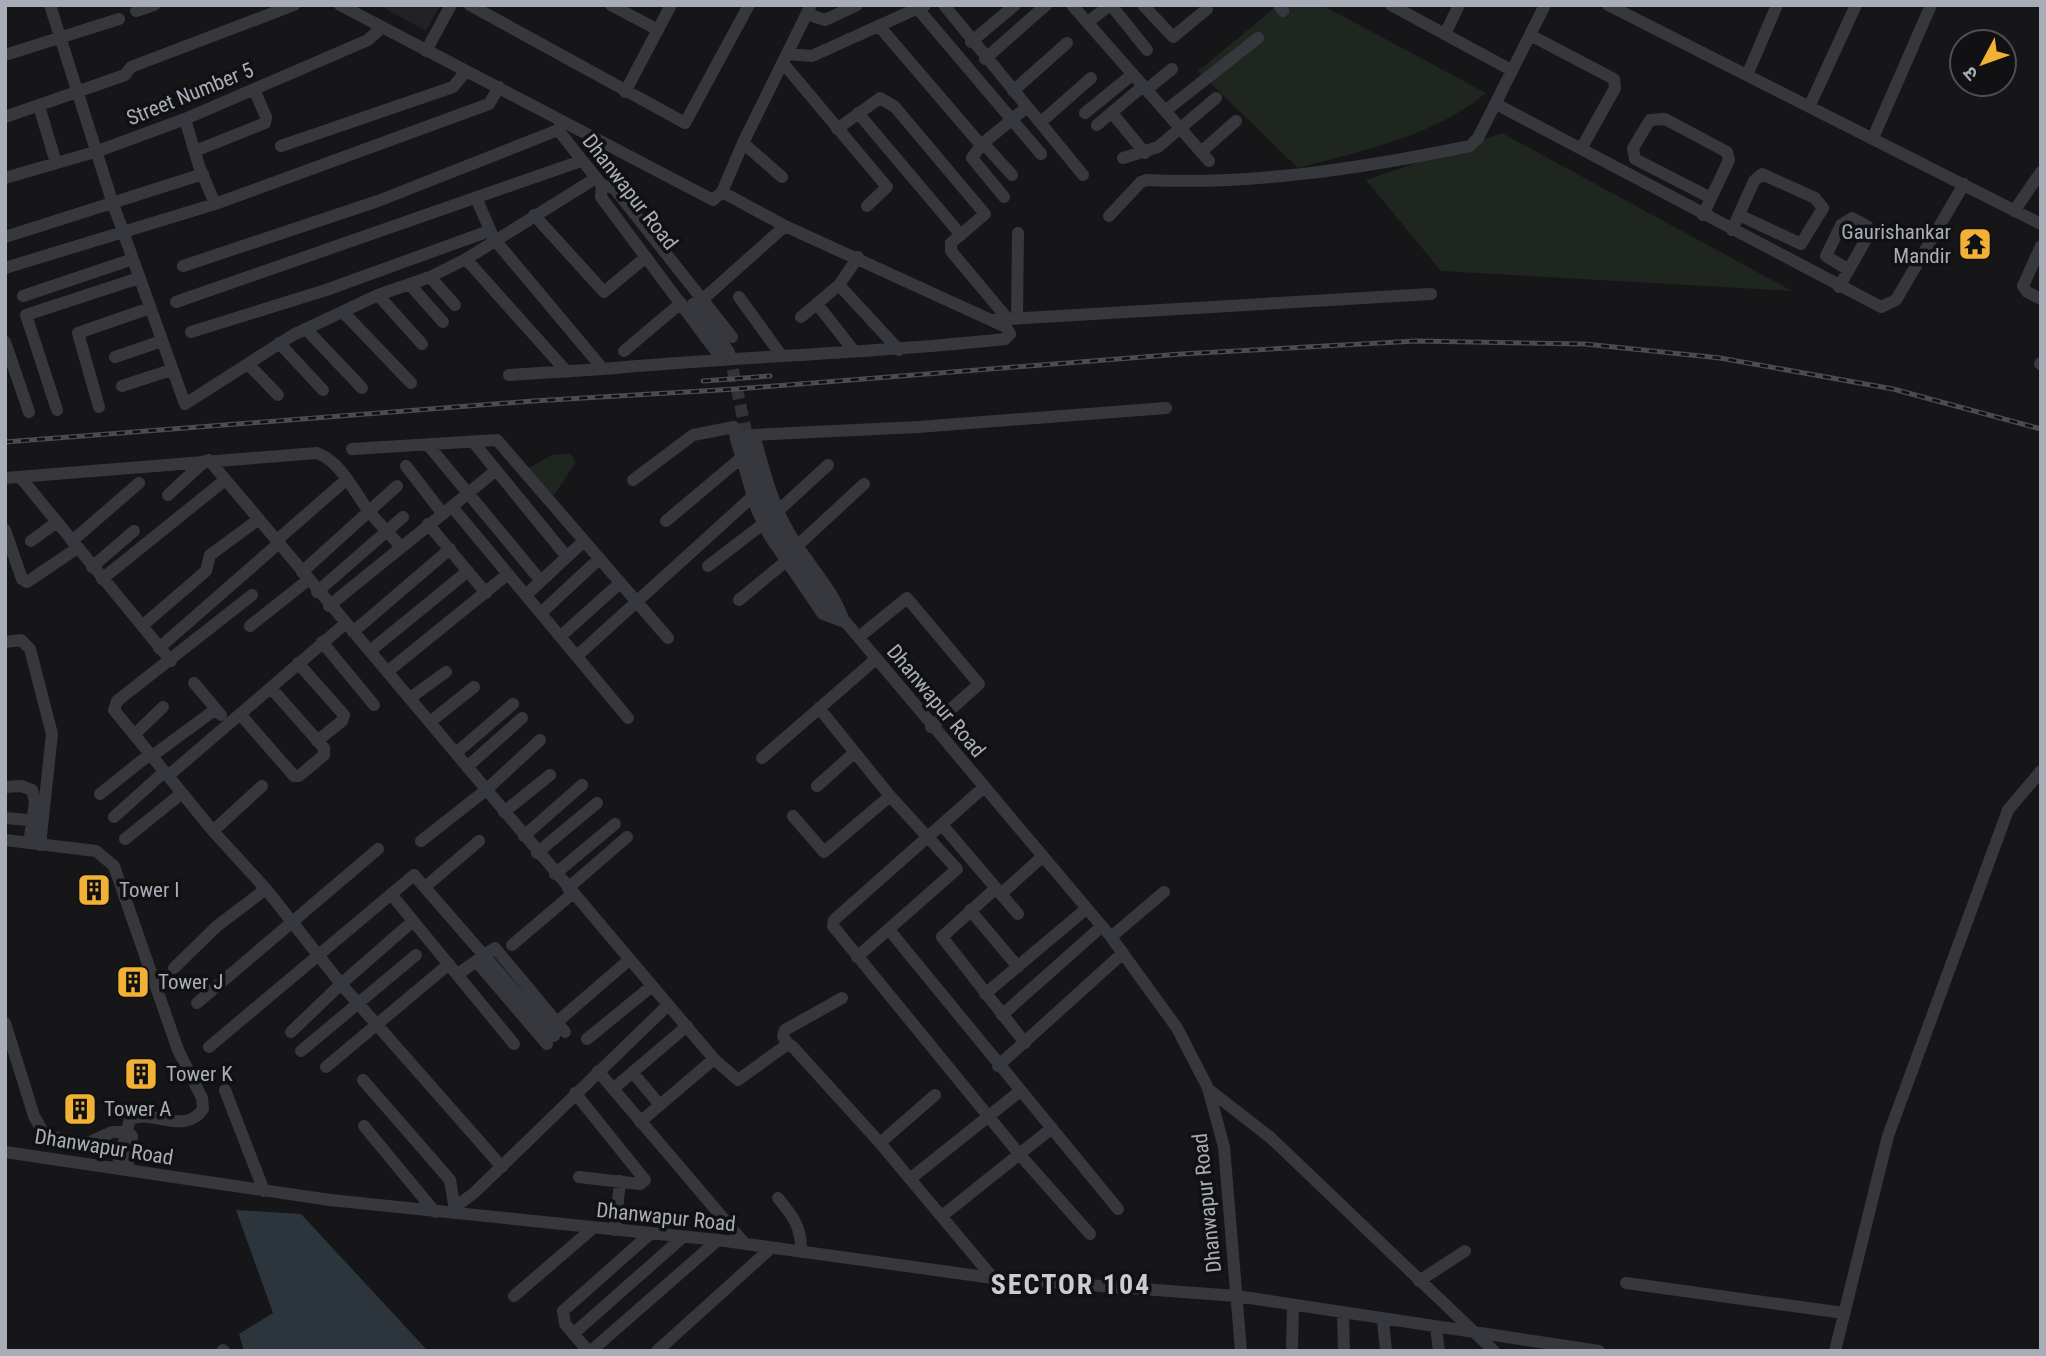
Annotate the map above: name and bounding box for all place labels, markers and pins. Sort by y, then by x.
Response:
place label: Gaurishankar Mandir [1841,220,1951,268]
temple icon: Gaurishankar Mandir [1956,225,1994,263]
building icon: Tower I [75,871,113,909]
place label: Tower I [119,878,179,902]
building icon: Tower J [114,963,152,1001]
place label: Tower J [158,970,223,994]
building icon: Tower K [122,1055,160,1093]
place label: Tower K [166,1062,233,1086]
building icon: Tower A [61,1090,99,1128]
place label: Tower A [104,1097,171,1121]

